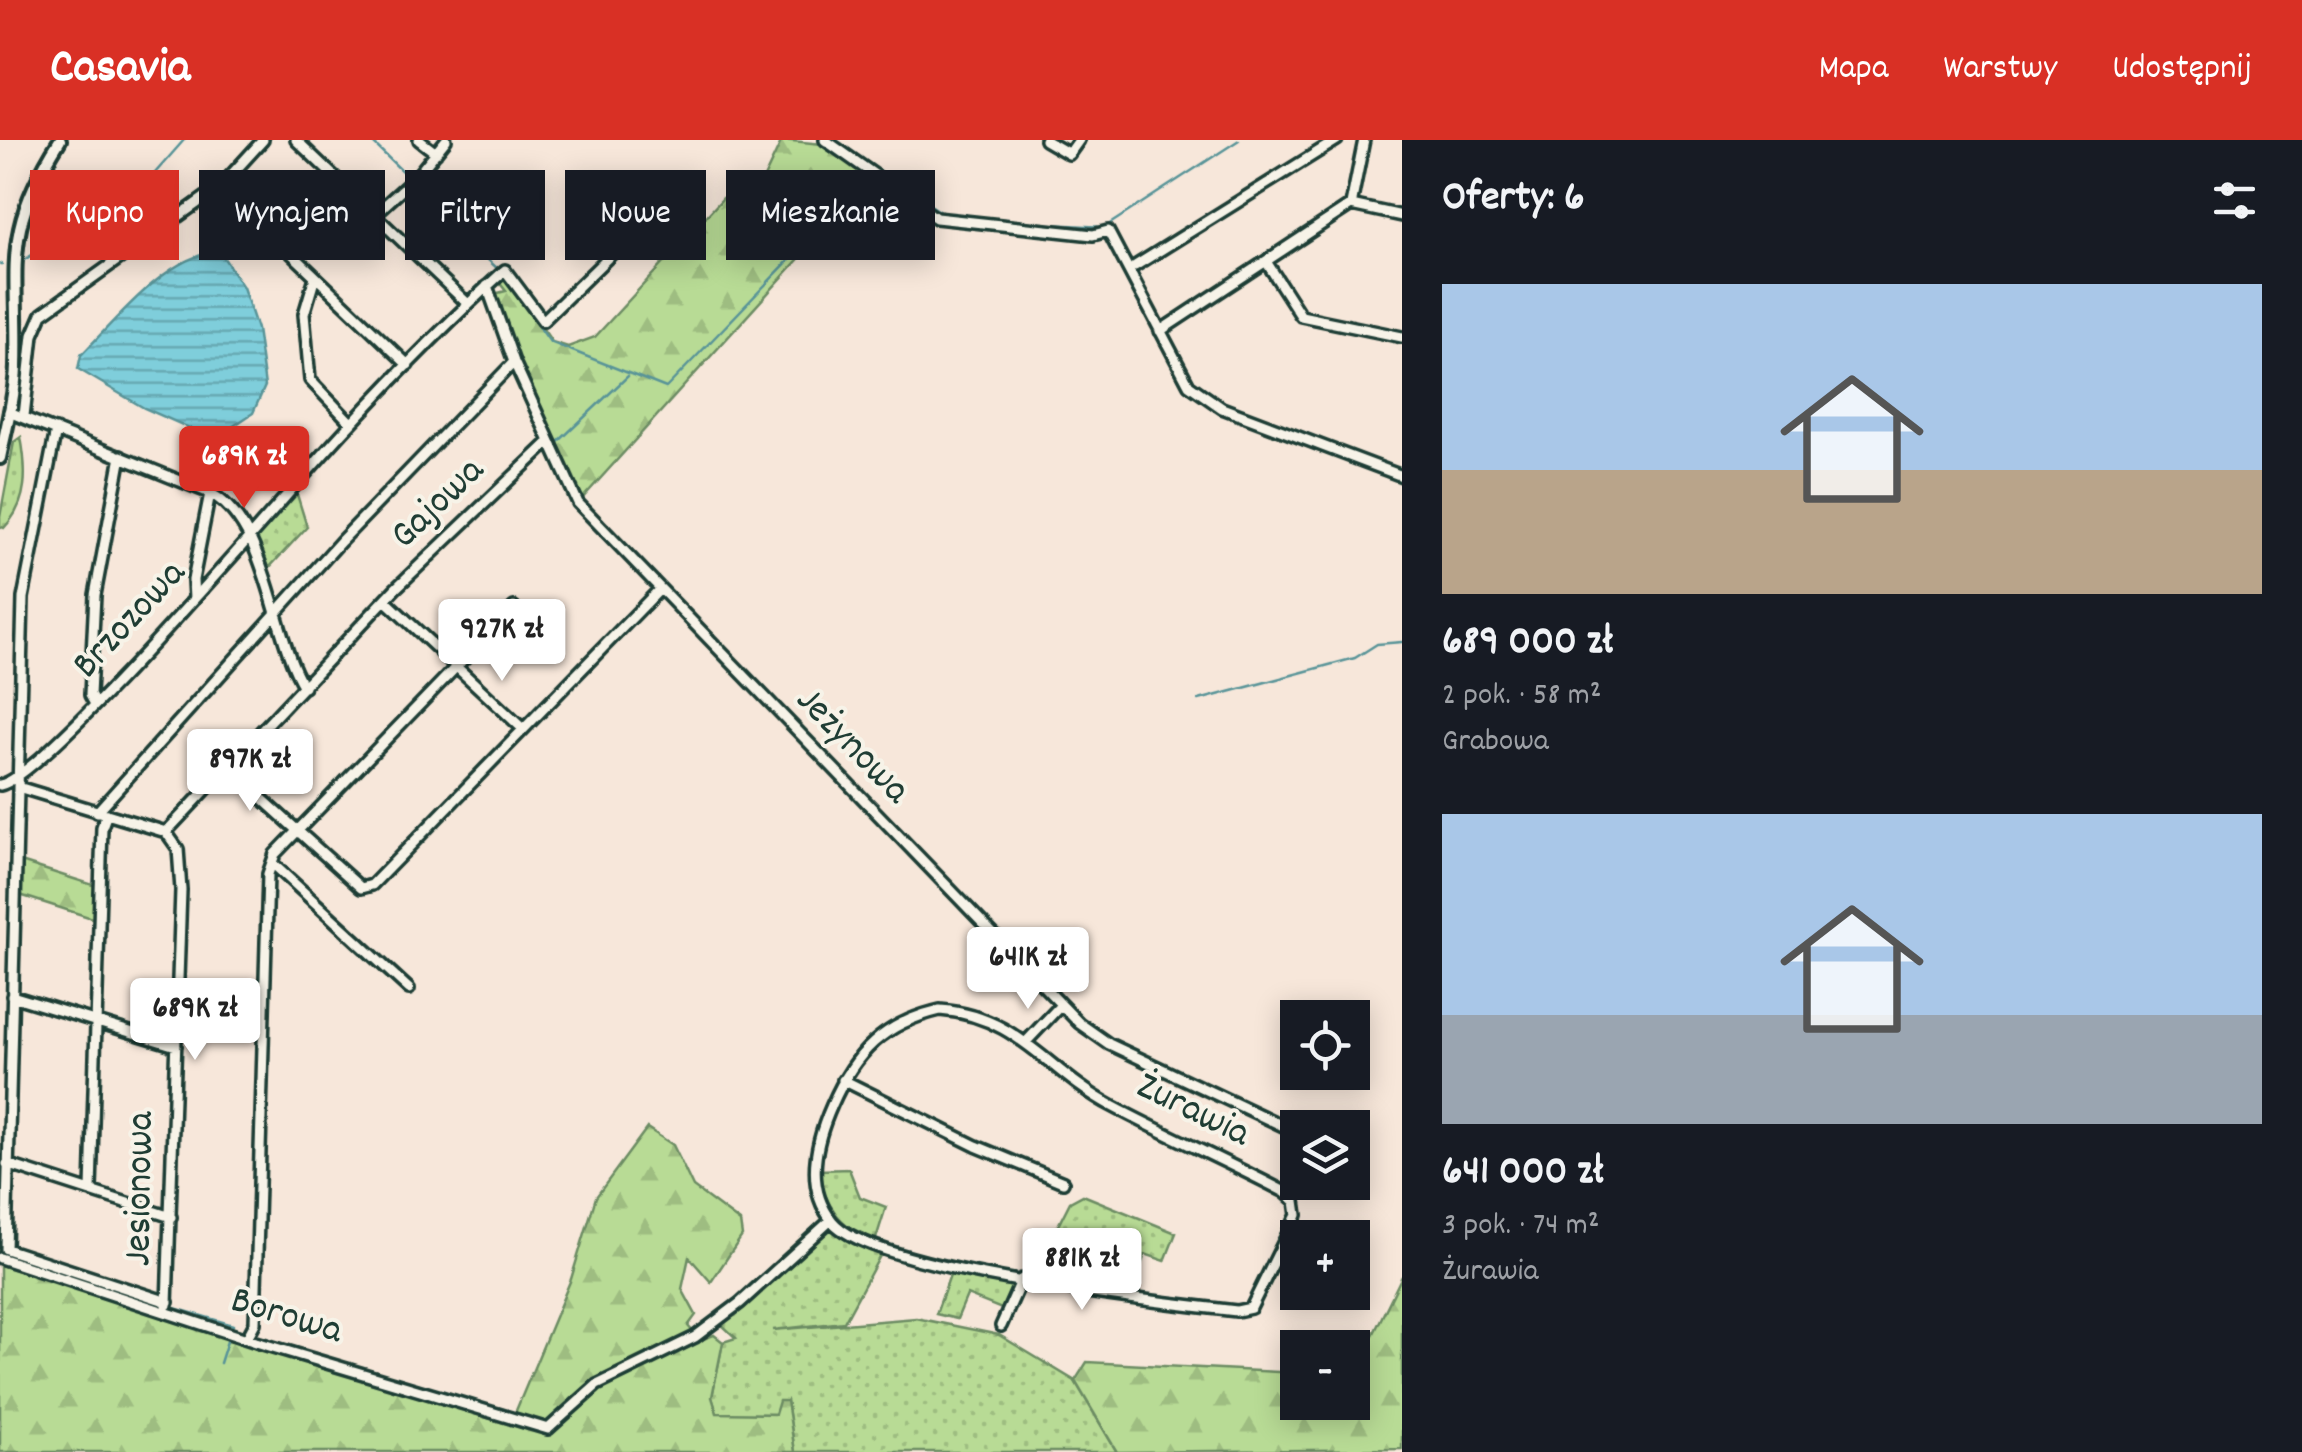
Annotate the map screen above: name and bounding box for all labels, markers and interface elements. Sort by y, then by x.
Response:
text: Casavia [50,36,190,105]
text: Mapa [1819,45,1888,95]
text: Warstwy [1943,45,2057,95]
text: Udostępnij [2112,45,2252,95]
chip: Kupno [30,170,179,260]
chip: Wynajem [199,170,385,260]
chip: Filtry [405,170,545,260]
chip: Nowe [565,170,706,260]
chip: Mieszkanie [726,170,935,260]
text: Oferty: 6 [1442,170,1585,230]
icon: filters [2207,173,2262,228]
icon: home [1762,349,1942,529]
pin: 689K zł [152,426,336,511]
text: 689K zł [201,435,287,481]
street label: Gajowa [379,445,500,564]
street label: Brzozowa [61,548,202,693]
pin: 927K zł [410,599,594,684]
text: 927K zł [460,608,544,654]
text: 689 000 zł [1442,614,1613,674]
text: 2 pok. · 58 m² [1442,674,1601,720]
street label: Jeżynowa [780,675,922,820]
text: Grabowa [1442,720,1549,766]
pin: 897K zł [158,729,342,814]
text: 897K zł [209,738,291,784]
icon: home [1762,879,1942,1059]
pin: 641K zł [936,927,1120,1012]
text: 641K zł [989,936,1067,982]
pin: 689K zł [103,978,287,1063]
text: 689K zł [152,987,238,1033]
map controls [1280,1000,1370,1420]
button: locate [1280,1000,1370,1090]
street label: Żurawia [1125,1060,1260,1165]
street label: Jesionowa [112,1110,172,1267]
button: layers [1280,1110,1370,1200]
text: 641 000 zł [1442,1144,1604,1204]
text: 3 pok. · 74 m² [1442,1204,1599,1250]
button: + [1280,1220,1370,1310]
pin: 881K zł [990,1228,1174,1313]
text: 881K zł [1044,1237,1120,1283]
text: Żurawia [1442,1250,1538,1296]
street label: Borowa [223,1274,350,1362]
button: − [1280,1330,1370,1420]

